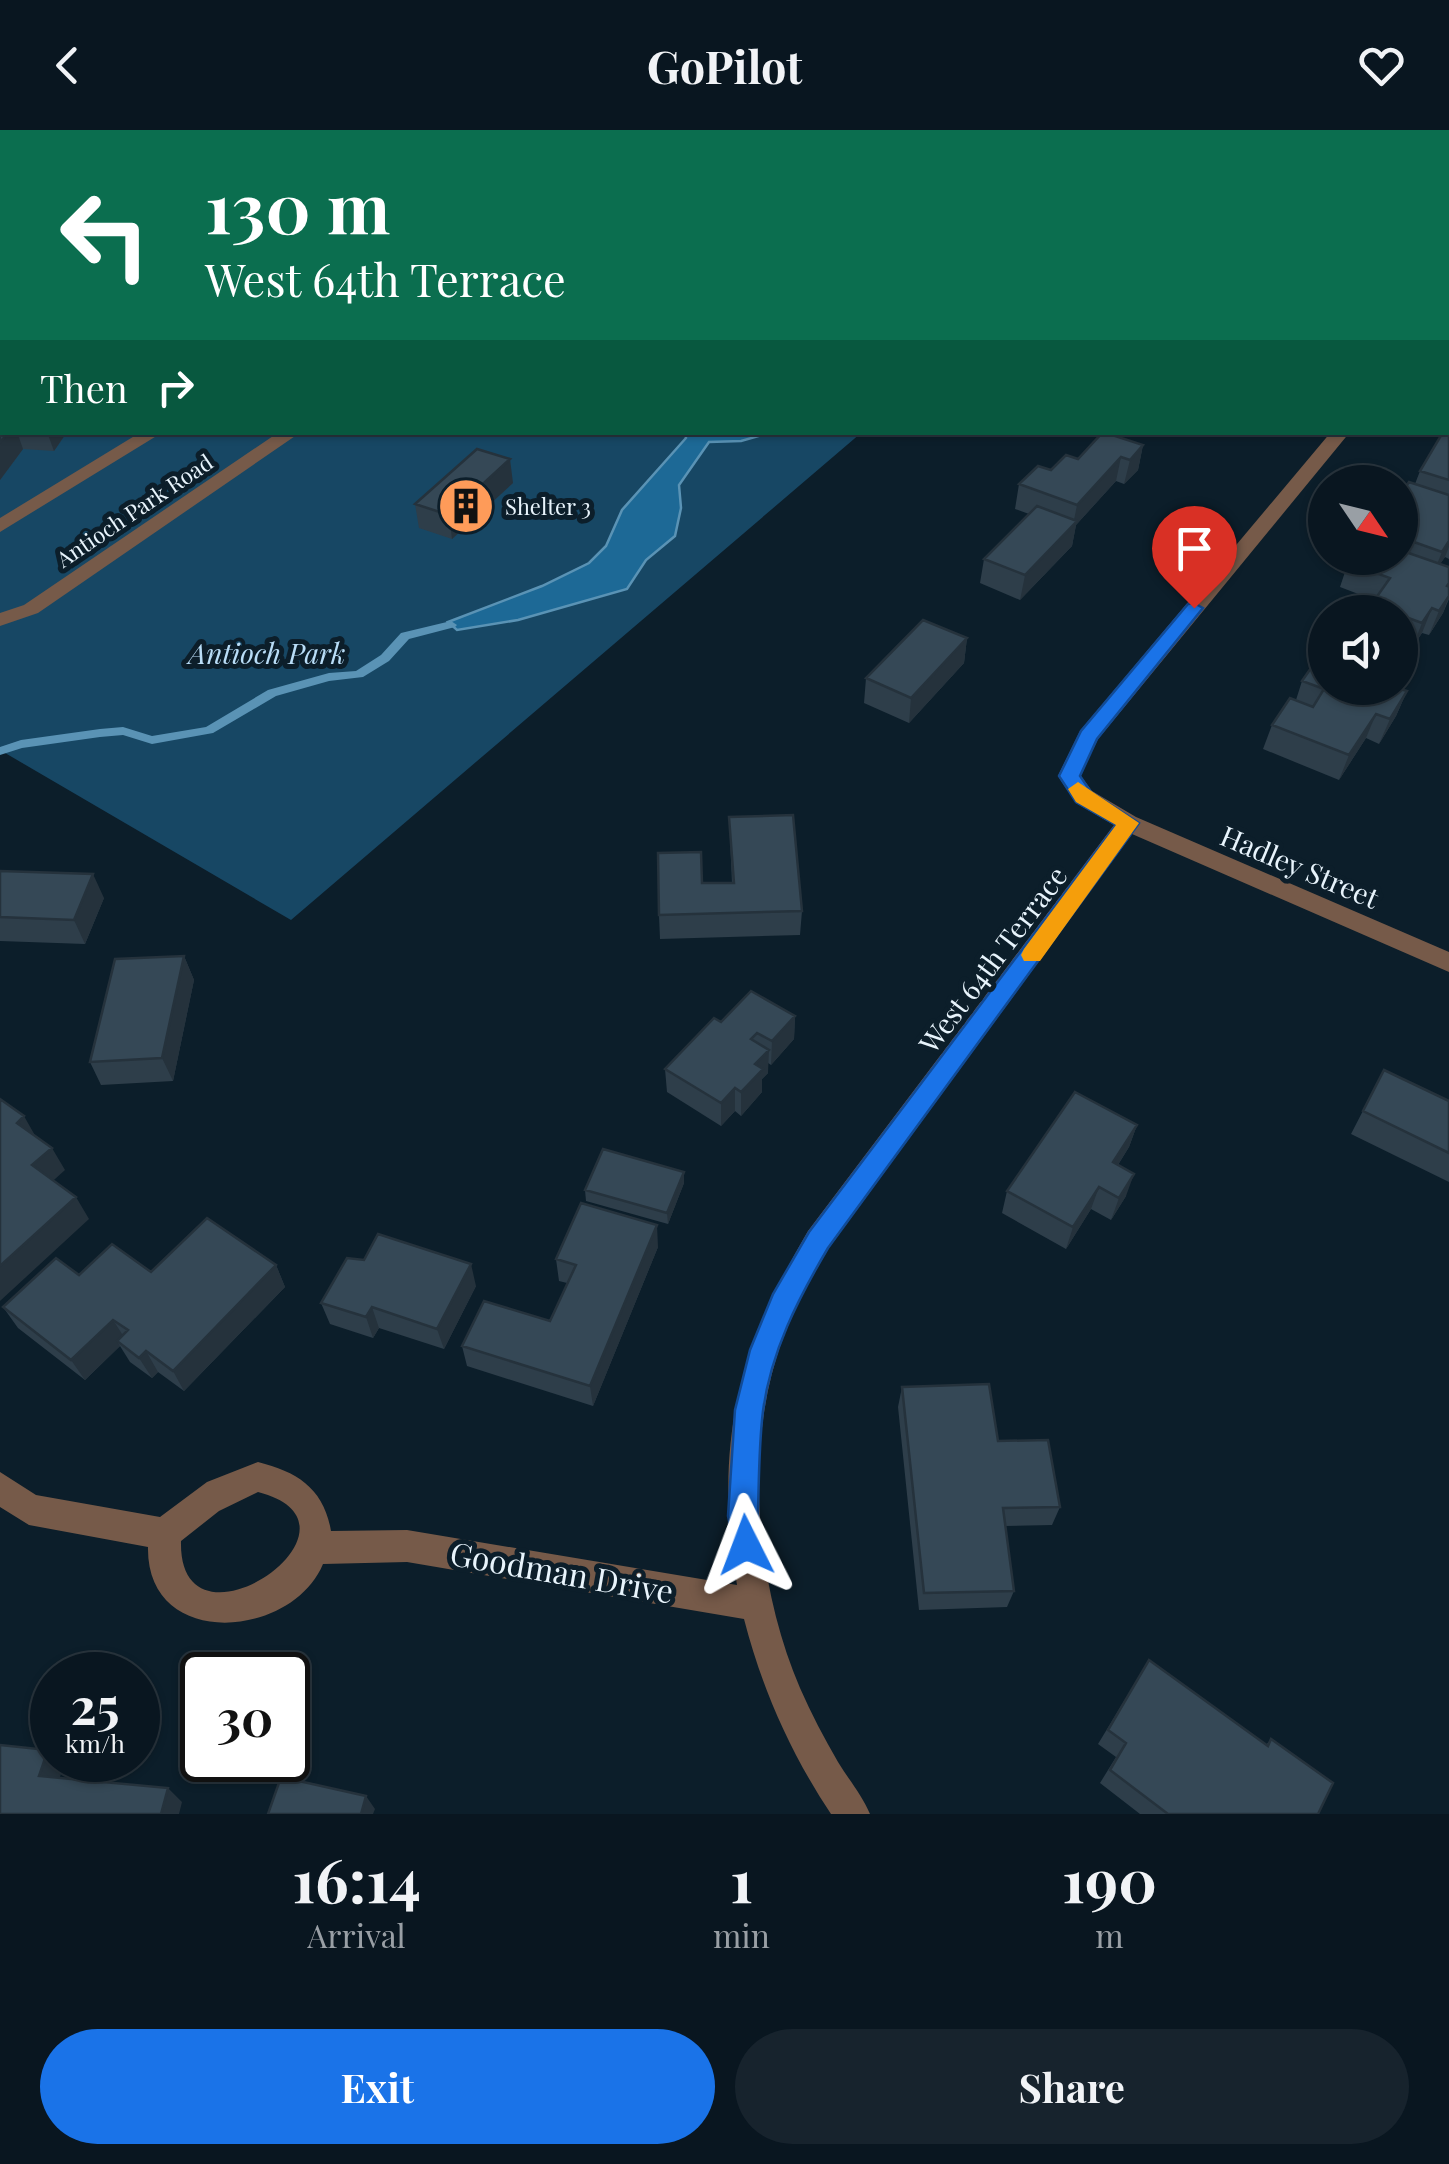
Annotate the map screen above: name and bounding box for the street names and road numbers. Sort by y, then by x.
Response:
street label: Antioch Park Road [49,446,218,574]
street label: Hadley Street [1215,816,1386,916]
street label: West 64th Terrace [909,858,1074,1061]
street label: Goodman Drive [447,1530,677,1612]

